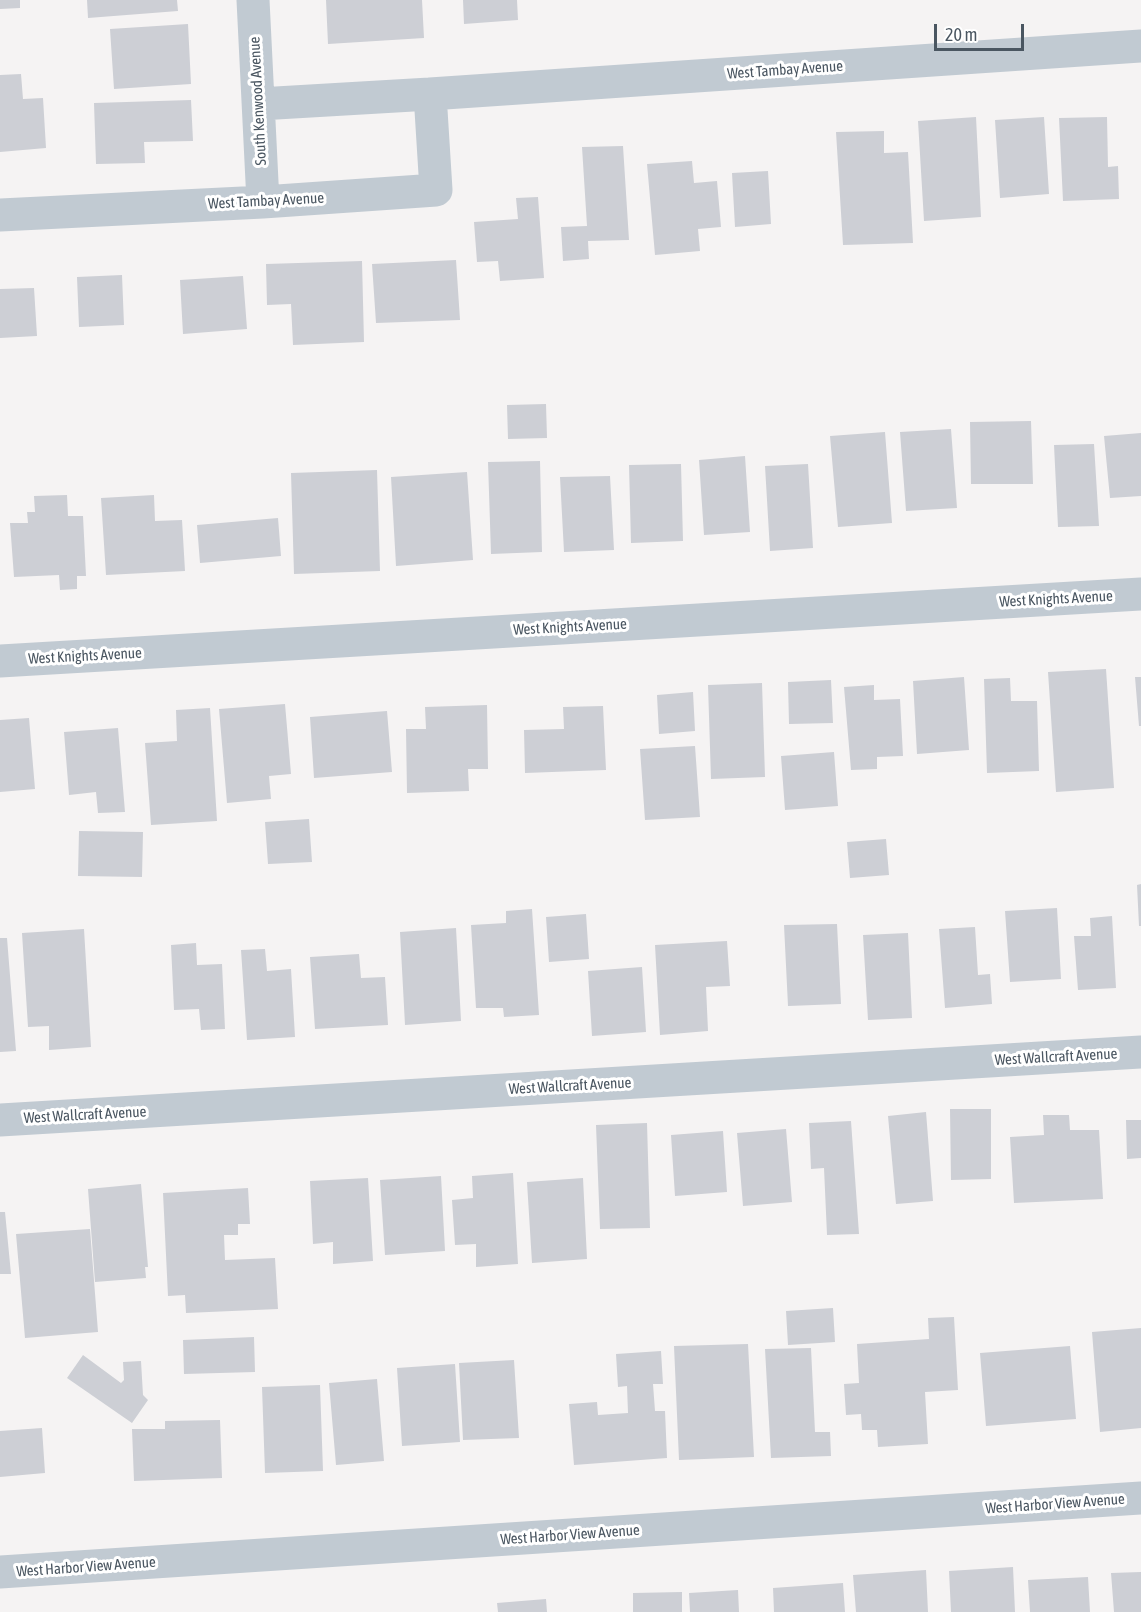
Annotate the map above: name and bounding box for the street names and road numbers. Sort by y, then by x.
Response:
street label: South Kenwood Avenue [246,36,270,166]
street label: West Tambay Avenue [726,57,844,83]
street label: West Tambay Avenue [208,189,324,213]
street label: West Knights Avenue [999,587,1113,611]
street label: West Knights Avenue [513,615,627,639]
street label: West Knights Avenue [28,644,142,668]
street label: West Wallcraft Avenue [994,1045,1118,1069]
street label: West Wallcraft Avenue [508,1074,632,1098]
street label: West Wallcraft Avenue [23,1103,147,1127]
street label: West Harbor View Avenue [985,1490,1125,1518]
street label: West Harbor View Avenue [500,1521,640,1549]
street label: West Harbor View Avenue [16,1553,156,1581]

